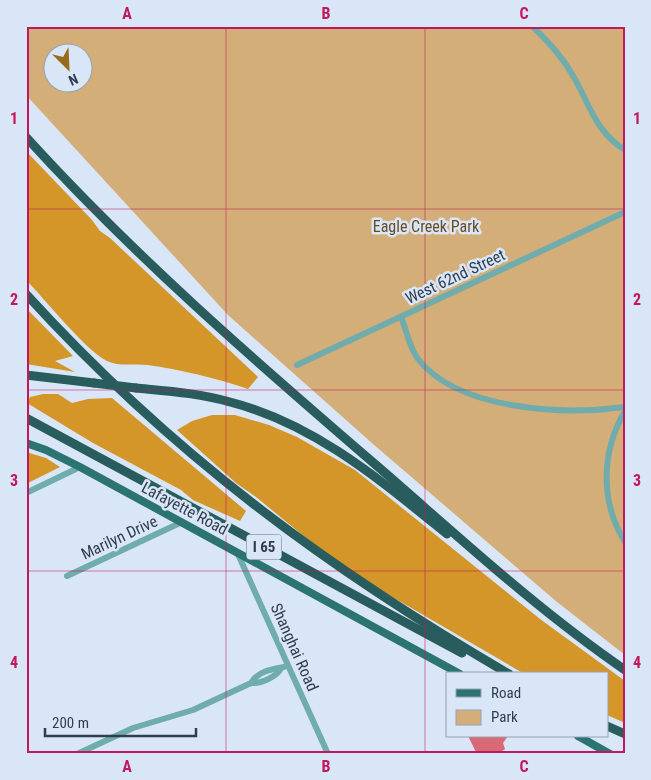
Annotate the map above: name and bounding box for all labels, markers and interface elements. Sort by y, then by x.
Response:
text: A [122,4,132,23]
text: B [322,4,331,23]
text: C [519,4,529,23]
north arrow [42,42,92,92]
text: N [66,71,80,89]
text: 1 [10,109,18,128]
text: 1 [633,109,641,128]
park label: Eagle Creek Park [373,217,480,236]
street label: West 62nd Street [402,245,508,308]
text: 2 [10,290,18,309]
text: 2 [633,290,641,309]
text: 3 [10,471,18,490]
text: 3 [633,471,641,490]
street label: Lafayette Road [138,478,231,539]
street label: Marilyn Drive [78,512,160,563]
road number: I 65 [246,534,282,560]
street label: Shanghai Road [267,600,322,694]
text: 4 [10,653,18,672]
text: 4 [633,653,641,672]
legend [446,672,608,738]
text: Road [491,684,521,702]
scale bar [45,705,196,737]
text: Park [491,708,518,726]
text: 200 m [52,714,89,732]
text: A [122,757,132,776]
text: B [322,757,331,776]
text: C [519,757,529,776]

